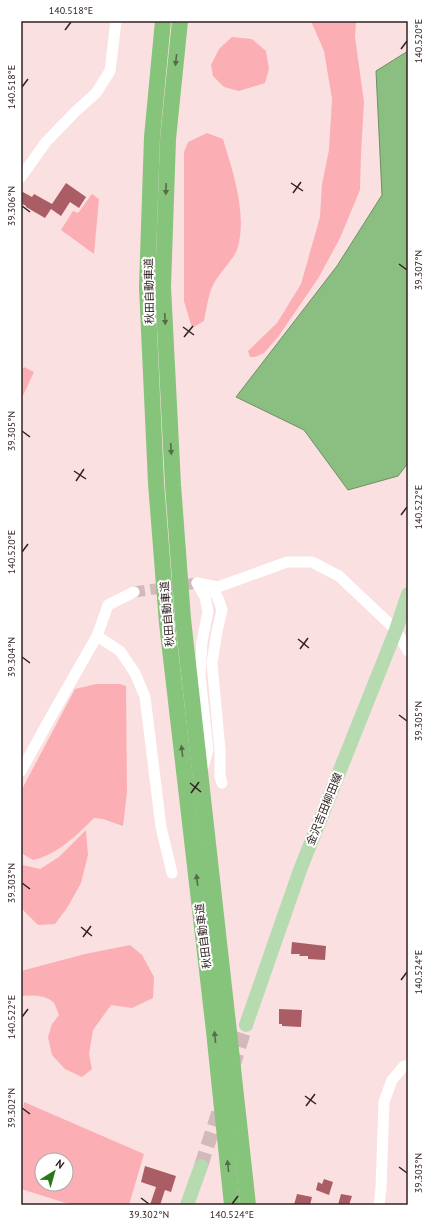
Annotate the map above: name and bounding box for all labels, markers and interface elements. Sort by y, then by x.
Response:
text: 140.518°E [49,4,93,17]
text: 140.520°E [412,19,425,63]
one-way arrow [172,54,179,66]
text: 140.518°E [5,65,18,109]
one-way arrow [163,183,170,195]
text: 39.306°N [5,186,18,226]
text: 39.307°N [412,250,425,290]
street label: 秋田自動車道 [141,258,157,324]
one-way arrow [161,313,168,325]
text: 39.305°N [5,411,18,451]
one-way arrow [168,443,174,456]
text: 140.522°E [412,485,425,529]
text: 140.520°E [5,530,18,574]
street label: 秋田自動車道 [157,581,177,647]
text: 39.304°N [5,637,18,677]
text: 39.305°N [412,701,425,741]
one-way arrow [179,745,185,757]
street label: 金沢吉田柳田線 [303,771,345,847]
text: 39.303°N [5,863,18,903]
one-way arrow [194,874,200,886]
street label: 秋田自動車道 [192,902,214,970]
text: 140.524°E [412,950,425,994]
text: 140.522°E [5,995,18,1039]
one-way arrow [212,1031,218,1043]
text: 39.302°N [5,1088,18,1128]
north arrow [34,1152,74,1192]
text: 39.303°N [412,1153,425,1193]
text: N [53,1156,67,1172]
one-way arrow [225,1160,232,1172]
text: 39.302°N [129,1208,169,1221]
text: 140.524°E [210,1208,254,1221]

